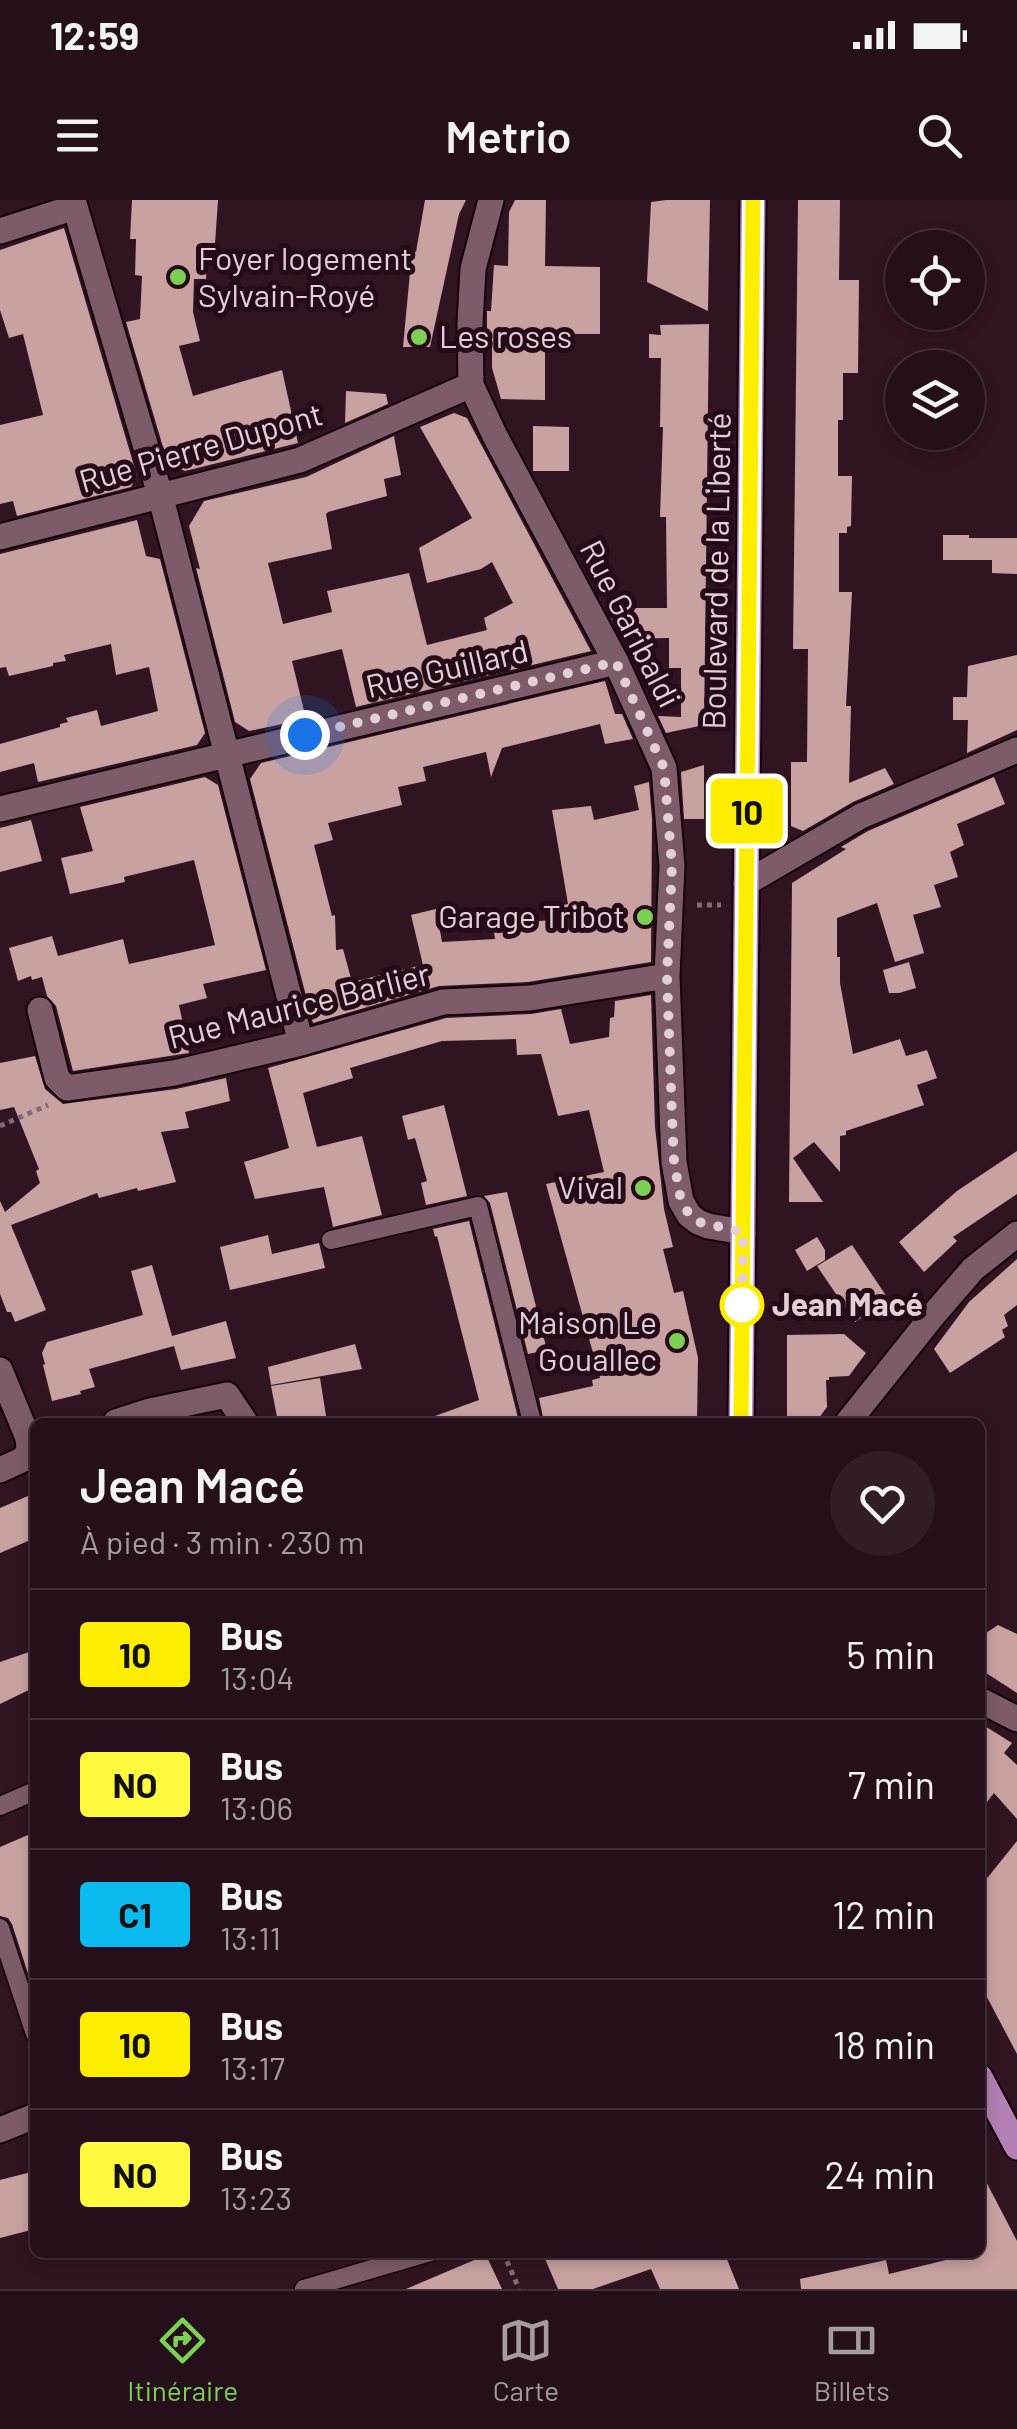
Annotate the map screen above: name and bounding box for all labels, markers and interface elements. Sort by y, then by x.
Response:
text: 12:59 [50,12,139,58]
icon: menu [50,108,105,163]
text: Metrio [445,108,572,162]
icon: search [912,108,967,163]
map controls [885,230,985,450]
button: locate [885,230,985,330]
place label: Foyer logement Sylvain-Royé [198,238,412,313]
marker: Foyer logement Sylvain-Royé [167,266,189,288]
place label: Les roses [439,316,572,354]
marker: Les roses [408,326,430,348]
button: layers [885,350,985,450]
street label: Rue Pierre Dupont [74,393,326,499]
street label: Boulevard de la Liberté [693,412,737,730]
street label: Rue Garibaldi [573,533,690,713]
street label: Rue Guillard [362,630,531,704]
your location [280,710,330,760]
line badge: 10 [702,778,792,844]
text: 10 [731,790,763,832]
place label: Garage Tribot [438,896,625,934]
marker: Garage Tribot [634,906,656,928]
street label: Rue Maurice Barlier [164,953,434,1055]
place label: Vival [557,1167,623,1205]
marker: Vival [632,1177,654,1199]
marker: Jean Macé [721,1284,763,1326]
place label: Jean Macé [772,1284,923,1322]
place label: Maison Le Gouallec [518,1302,657,1377]
marker: Maison Le Gouallec [666,1330,688,1352]
button: heart [830,1451,935,1556]
text: Jean Macé [80,1455,305,1513]
text: À pied · 3 min · 230 m [80,1522,364,1560]
text: Bus [220,1612,283,1658]
text: 5 min [846,1631,935,1677]
text: 10 [119,1633,151,1675]
text: 13:04 [220,1658,294,1696]
text: Bus [220,1742,283,1788]
text: 7 min [848,1761,935,1807]
text: NO [112,1763,158,1805]
text: 13:06 [220,1788,293,1826]
text: Bus [220,1872,283,1918]
text: 12 min [832,1891,935,1937]
text: C1 [118,1893,152,1935]
text: 13:11 [220,1918,281,1956]
text: Bus [220,2002,283,2048]
text: 18 min [833,2021,935,2067]
text: 10 [119,2023,151,2065]
text: 13:17 [220,2048,285,2086]
text: Bus [220,2132,283,2178]
text: 24 min [824,2151,935,2197]
text: NO [112,2153,158,2195]
text: 13:23 [220,2178,292,2216]
tab: Itinéraire [127,2313,238,2407]
tab: Carte [493,2313,559,2407]
tab: Billets [814,2313,890,2407]

